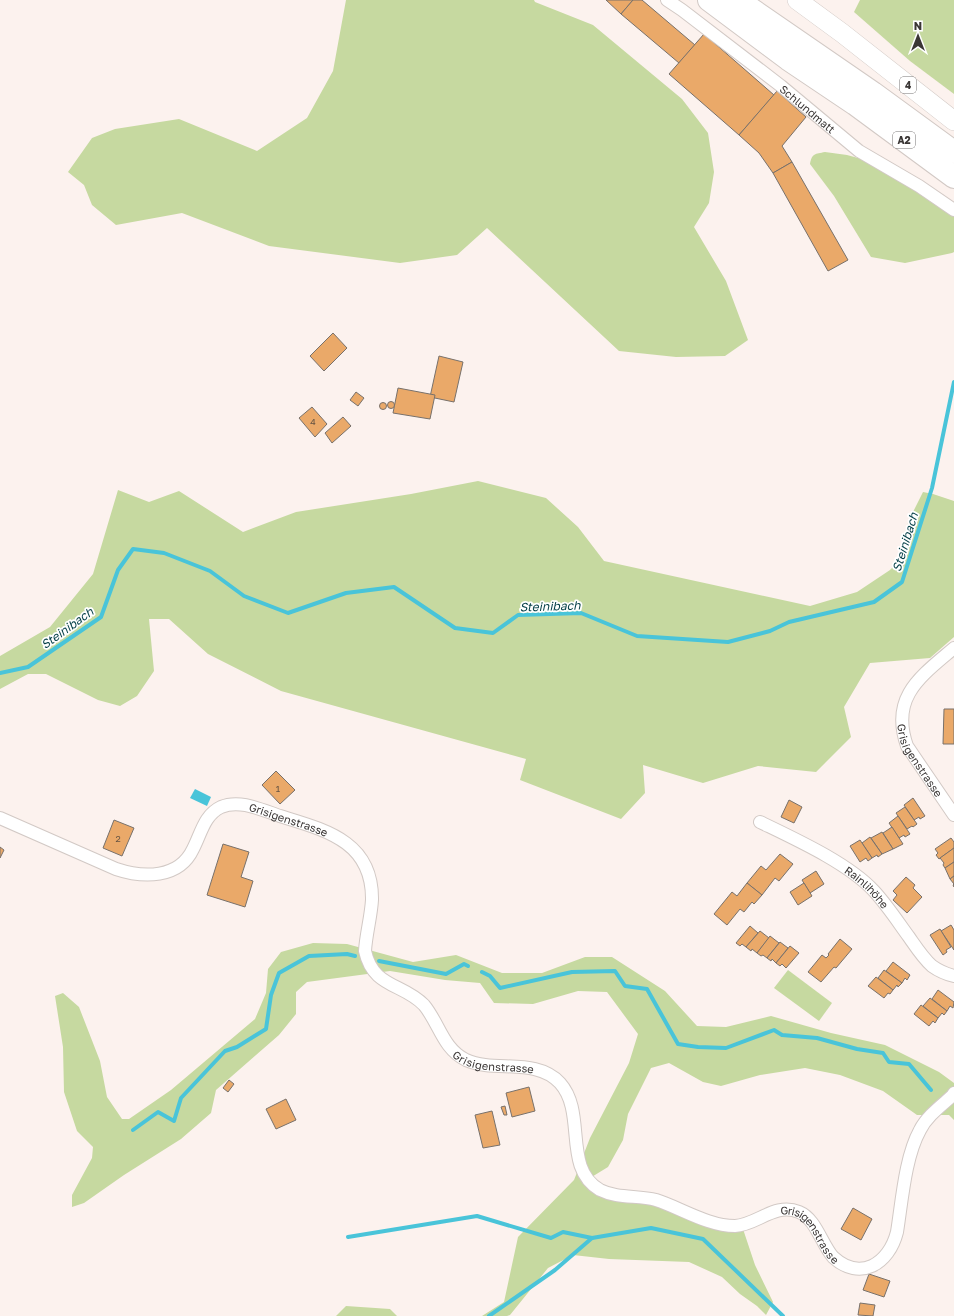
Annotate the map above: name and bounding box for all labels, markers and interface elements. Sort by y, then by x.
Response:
north arrow [898,16,938,56]
text: N [914,19,922,32]
road number: 4 [900,77,916,93]
street label: Schlundmatt [778,82,838,135]
road number: A2 [893,132,915,148]
house number: 4 [310,416,316,427]
water label: Steinibach [889,510,921,573]
water label: Steinibach [519,597,581,615]
water label: Steinibach [38,604,97,652]
street label: Grisigenstrasse [896,723,946,799]
house number: 1 [276,783,281,794]
street label: Grisigenstrasse [248,800,330,838]
house number: 2 [115,833,121,844]
street label: Rainlihöhe [843,863,892,911]
street label: Grisigenstrasse [451,1047,535,1075]
street label: Grisigenstrasse [780,1203,842,1266]

